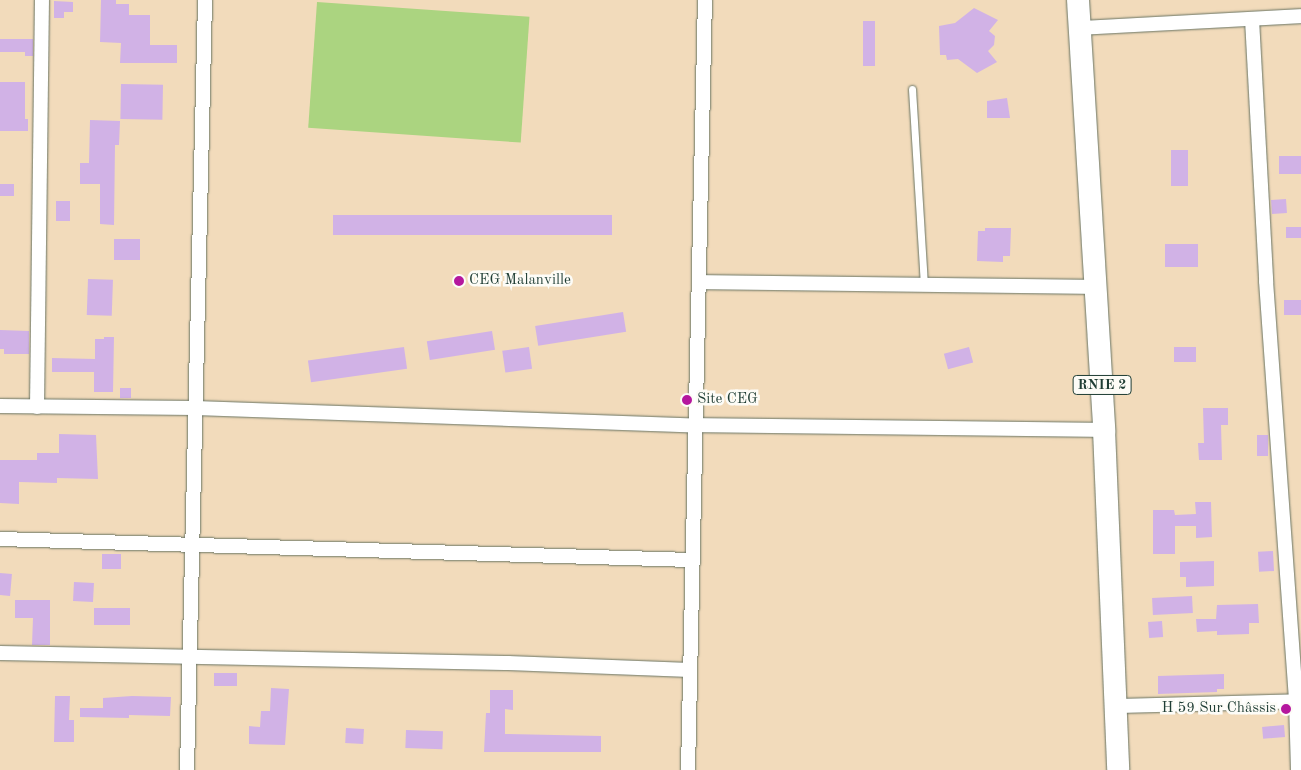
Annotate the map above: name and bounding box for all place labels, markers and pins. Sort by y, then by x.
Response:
place label: CEG Malanville [469,272,571,290]
marker: CEG Malanville [453,275,465,287]
place label: Site CEG [697,391,758,409]
marker: Site CEG [681,394,693,406]
place label: H 59 Sur Châssis [1162,700,1276,718]
marker: H 59 Sur Châssis [1280,703,1292,715]

